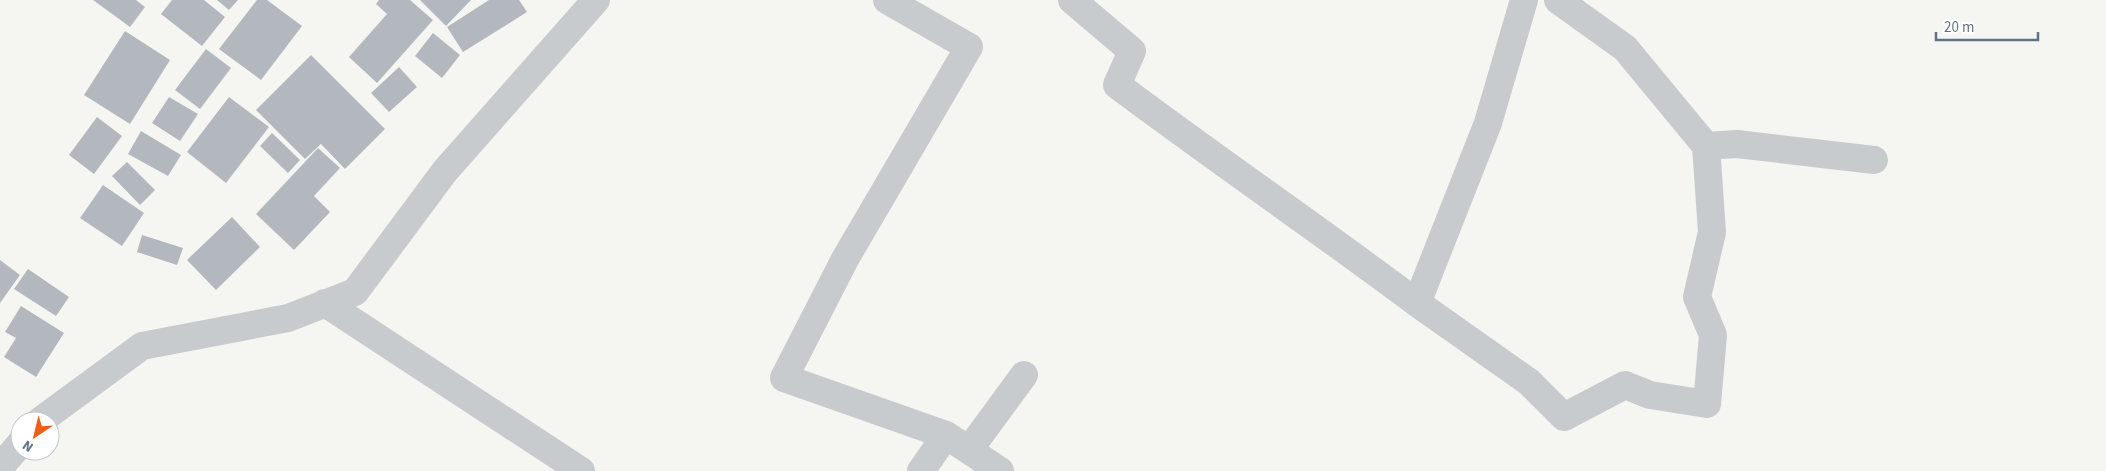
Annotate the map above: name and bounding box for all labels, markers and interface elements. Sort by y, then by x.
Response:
scale bar [1936,10,2038,42]
text: 20 m [1944,17,1974,38]
north arrow [10,411,60,461]
text: N [19,435,38,457]

